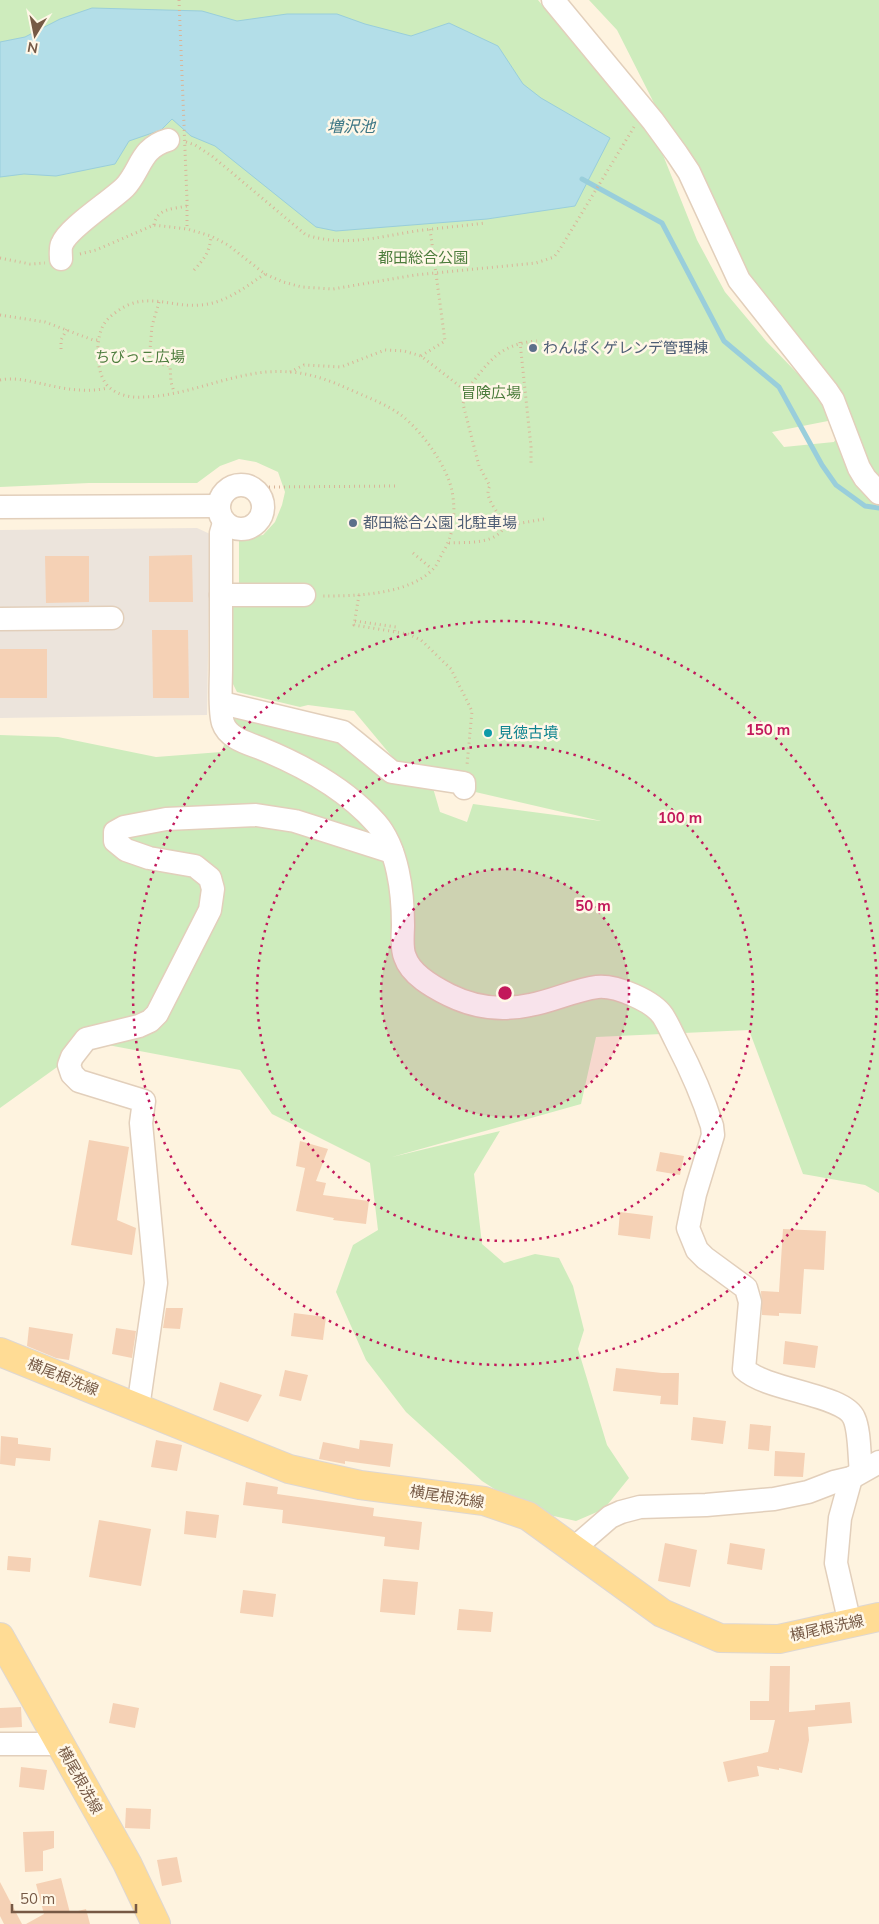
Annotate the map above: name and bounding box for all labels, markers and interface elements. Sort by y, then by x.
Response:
north arrow [10,10,60,60]
text: N [26,38,40,58]
water label: 増沢池 [327,116,377,136]
park label: 都田総合公園 [378,248,468,267]
place label: わんぱくゲレンデ管理棟 [543,338,708,357]
marker: わんぱくゲレンデ管理棟 [527,342,539,354]
park label: ちびっこ広場 [95,347,185,366]
park label: 冒険広場 [461,383,521,402]
place label: 都田総合公園 北駐車場 [363,513,517,532]
marker: 都田総合公園 北駐車場 [347,517,359,529]
text: 150 m [746,720,790,739]
place label: 見徳古墳 [498,723,558,742]
marker: 見徳古墳 [482,727,494,739]
text: 100 m [658,808,702,827]
text: 50 m [575,896,611,915]
centre of rings [496,984,514,1002]
street label: 横尾根洗線 [25,1354,102,1399]
street label: 横尾根洗線 [409,1481,486,1512]
street label: 横尾根洗線 [788,1610,866,1645]
street label: 横尾根洗線 [54,1742,107,1817]
scale bar [12,1882,136,1914]
text: 50 m [20,1889,55,1908]

